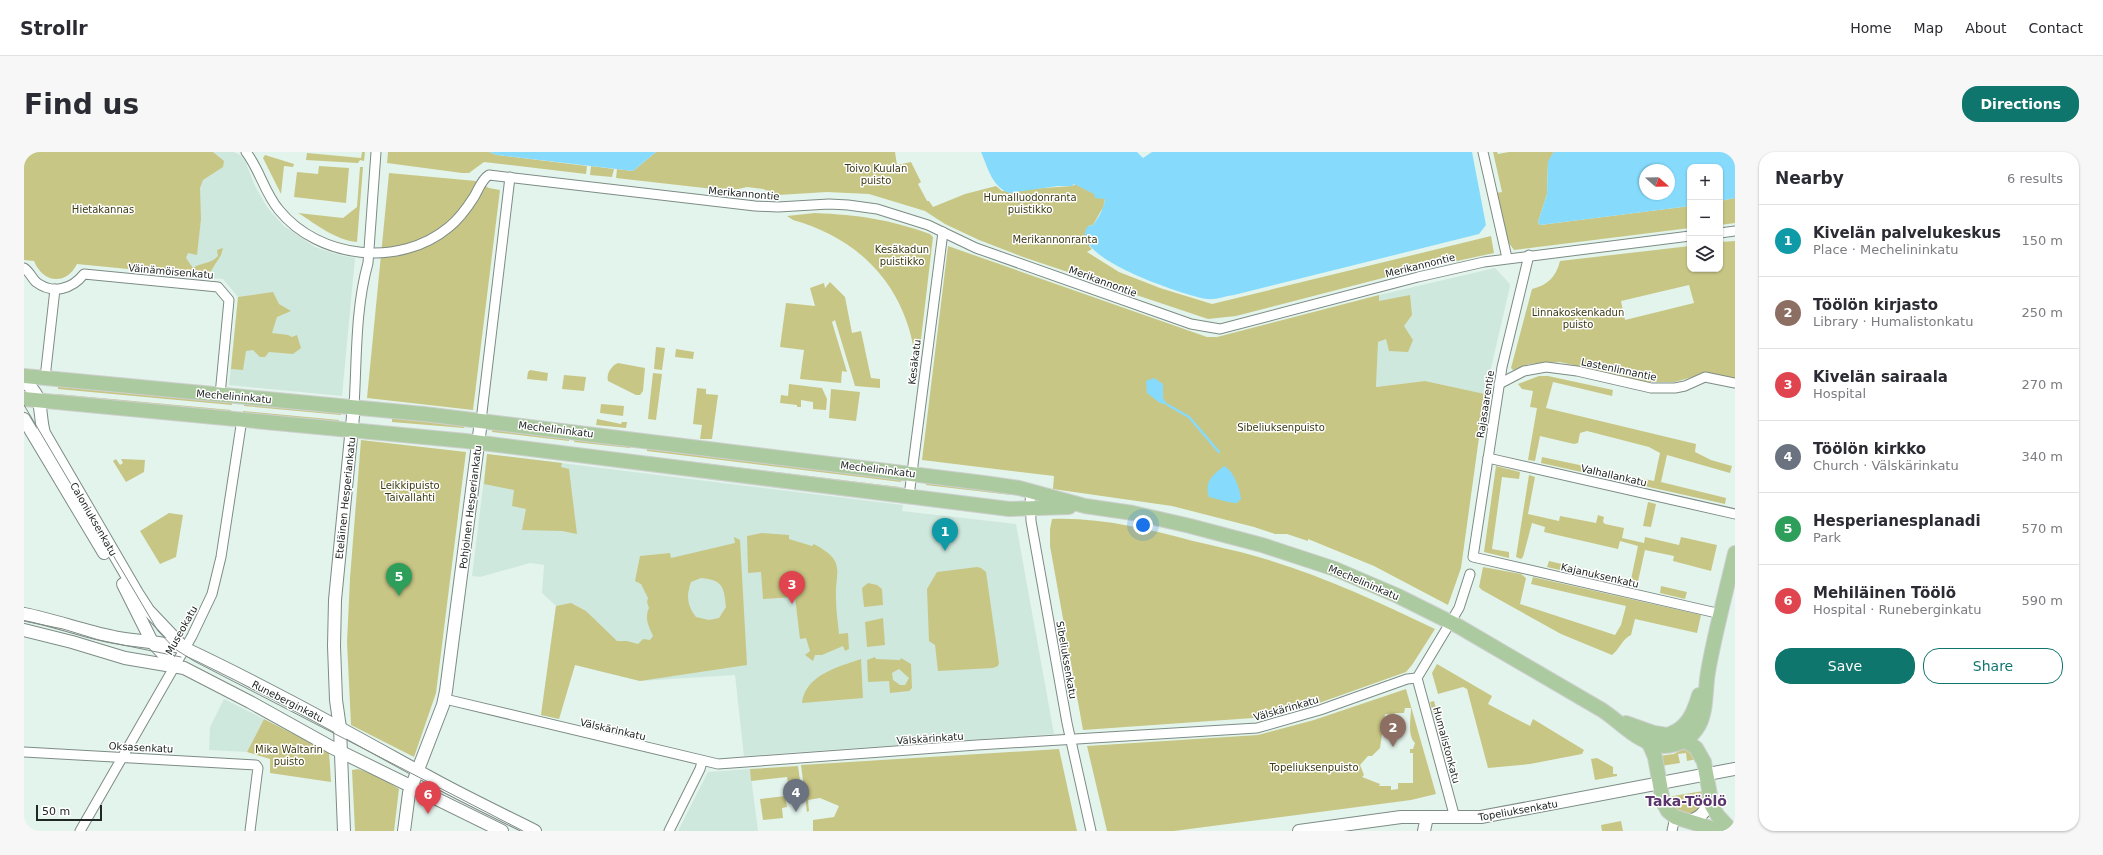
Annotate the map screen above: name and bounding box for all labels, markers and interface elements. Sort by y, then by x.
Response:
text: Strollr [20,17,88,39]
text: Home [1850,20,1892,36]
text: Map [1914,20,1943,36]
text: About [1965,20,2007,36]
text: Contact [2029,20,2083,36]
button: Directions [1962,86,2079,122]
text: Find us [24,88,139,121]
park label: Toivo Kuulan puisto [844,163,907,186]
north arrow [1639,164,1675,200]
map controls [1687,164,1723,272]
button: + [1687,164,1723,200]
text: Nearby [1775,168,1844,188]
text: 6 results [2007,171,2063,186]
street label: Merikannontie [708,185,780,202]
park label: Humalluodonranta puistikko [983,192,1077,215]
button: − [1687,200,1723,236]
park label: Hietakannas [72,204,134,215]
text: Kivelän palvelukeskus [1813,224,2001,242]
text: 1 [1783,233,1793,248]
text: 150 m [2021,233,2063,248]
park label: Merikannonranta [1012,234,1098,245]
button: layers [1687,236,1723,272]
text: Place · Mechelininkatu [1813,242,1958,257]
park label: Kesäkadun puistikko [875,244,929,267]
street label: Merikannontie [1384,252,1456,279]
street label: Väinämöisenkatu [128,262,214,281]
street label: Merikannontie [1067,264,1138,299]
text: Töölön kirjasto [1813,296,1938,314]
text: 2 [1783,305,1793,320]
text: 250 m [2021,305,2063,320]
park label: Linnakoskenkadun puisto [1532,307,1624,330]
text: Library · Humalistonkatu [1813,314,1973,329]
street label: Kesäkatu [906,339,923,385]
street label: Lastenlinnantie [1580,356,1658,383]
text: Kivelän sairaala [1813,368,1948,386]
street label: Rajasaarentie [1475,369,1496,439]
text: 3 [1783,377,1793,392]
text: 270 m [2021,377,2063,392]
text: Hospital [1813,386,1866,401]
street label: Mechelininkatu [196,388,272,405]
street label: Mechelininkatu [518,419,594,440]
park label: Sibeliuksenpuisto [1237,422,1325,433]
street label: Eteläinen Hesperiankatu [334,436,357,560]
text: Töölön kirkko [1813,440,1926,458]
street label: Pohjoinen Hesperiankatu [457,445,484,570]
text: 4 [1783,449,1793,464]
text: 340 m [2021,449,2063,464]
text: Church · Välskärinkatu [1813,458,1959,473]
street label: Mechelininkatu [840,459,916,480]
street label: Valhallankatu [1580,463,1648,488]
park label: Leikkipuisto Taivallahti [380,480,440,503]
street label: Caloniuksenkatu [68,481,119,558]
text: Hesperianesplanadi [1813,512,1981,530]
your location [1133,515,1153,535]
pin: 1 [932,518,958,551]
text: 5 [1783,521,1793,536]
text: 570 m [2021,521,2063,536]
text: Park [1813,530,1841,545]
street label: Kajanuksenkatu [1560,561,1640,590]
pin: 5 [386,563,412,596]
street label: Mechelininkatu [1327,563,1401,602]
pin: 3 [779,571,805,604]
text: Mehiläinen Töölö [1813,584,1956,602]
text: 6 [1783,593,1793,608]
text: 590 m [2021,593,2063,608]
text: Hospital · Runeberginkatu [1813,602,1981,617]
street label: Museokatu [163,604,199,657]
street label: Sibeliuksenkatu [1054,620,1079,700]
button: Save [1775,648,1915,684]
button: Share [1923,648,2063,684]
street label: Runeberginkatu [250,679,326,724]
street label: Välskärinkatu [1252,694,1320,723]
street label: Humalistonkatu [1431,706,1462,785]
pin: 2 [1380,714,1406,747]
street label: Välskärinkatu [579,717,647,742]
street label: Välskärinkatu [896,731,964,746]
street label: Oksasenkatu [108,740,174,755]
park label: Mika Waltarin puisto [255,744,323,767]
park label: Topeliuksenpuisto [1268,762,1359,773]
pin: 4 [783,779,809,812]
pin: 6 [415,781,441,814]
district label: Taka-Töölö [1645,793,1727,809]
street label: Topeliuksenkatu [1477,798,1559,823]
scale bar [36,803,102,822]
text: 50 m [42,805,70,818]

